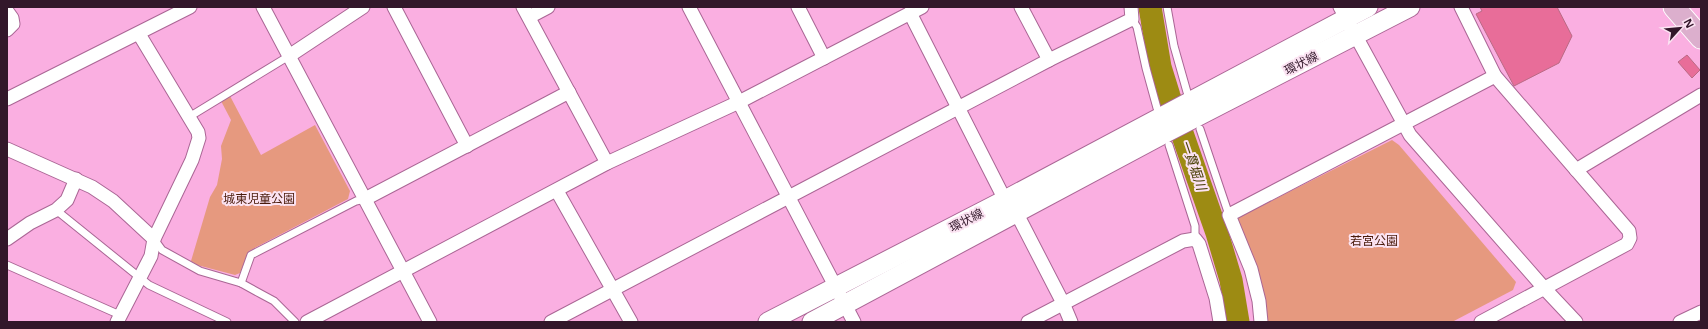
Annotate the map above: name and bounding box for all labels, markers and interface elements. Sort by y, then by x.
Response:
north arrow [1660,8,1700,48]
text: N [1681,16,1698,31]
street label: 環状線 [1281,47,1321,79]
water label: 一貫堀川 [1177,137,1212,194]
park label: 城東児童公園 [223,190,295,207]
street label: 環状線 [946,204,986,236]
park label: 若宮公園 [1350,232,1398,249]

